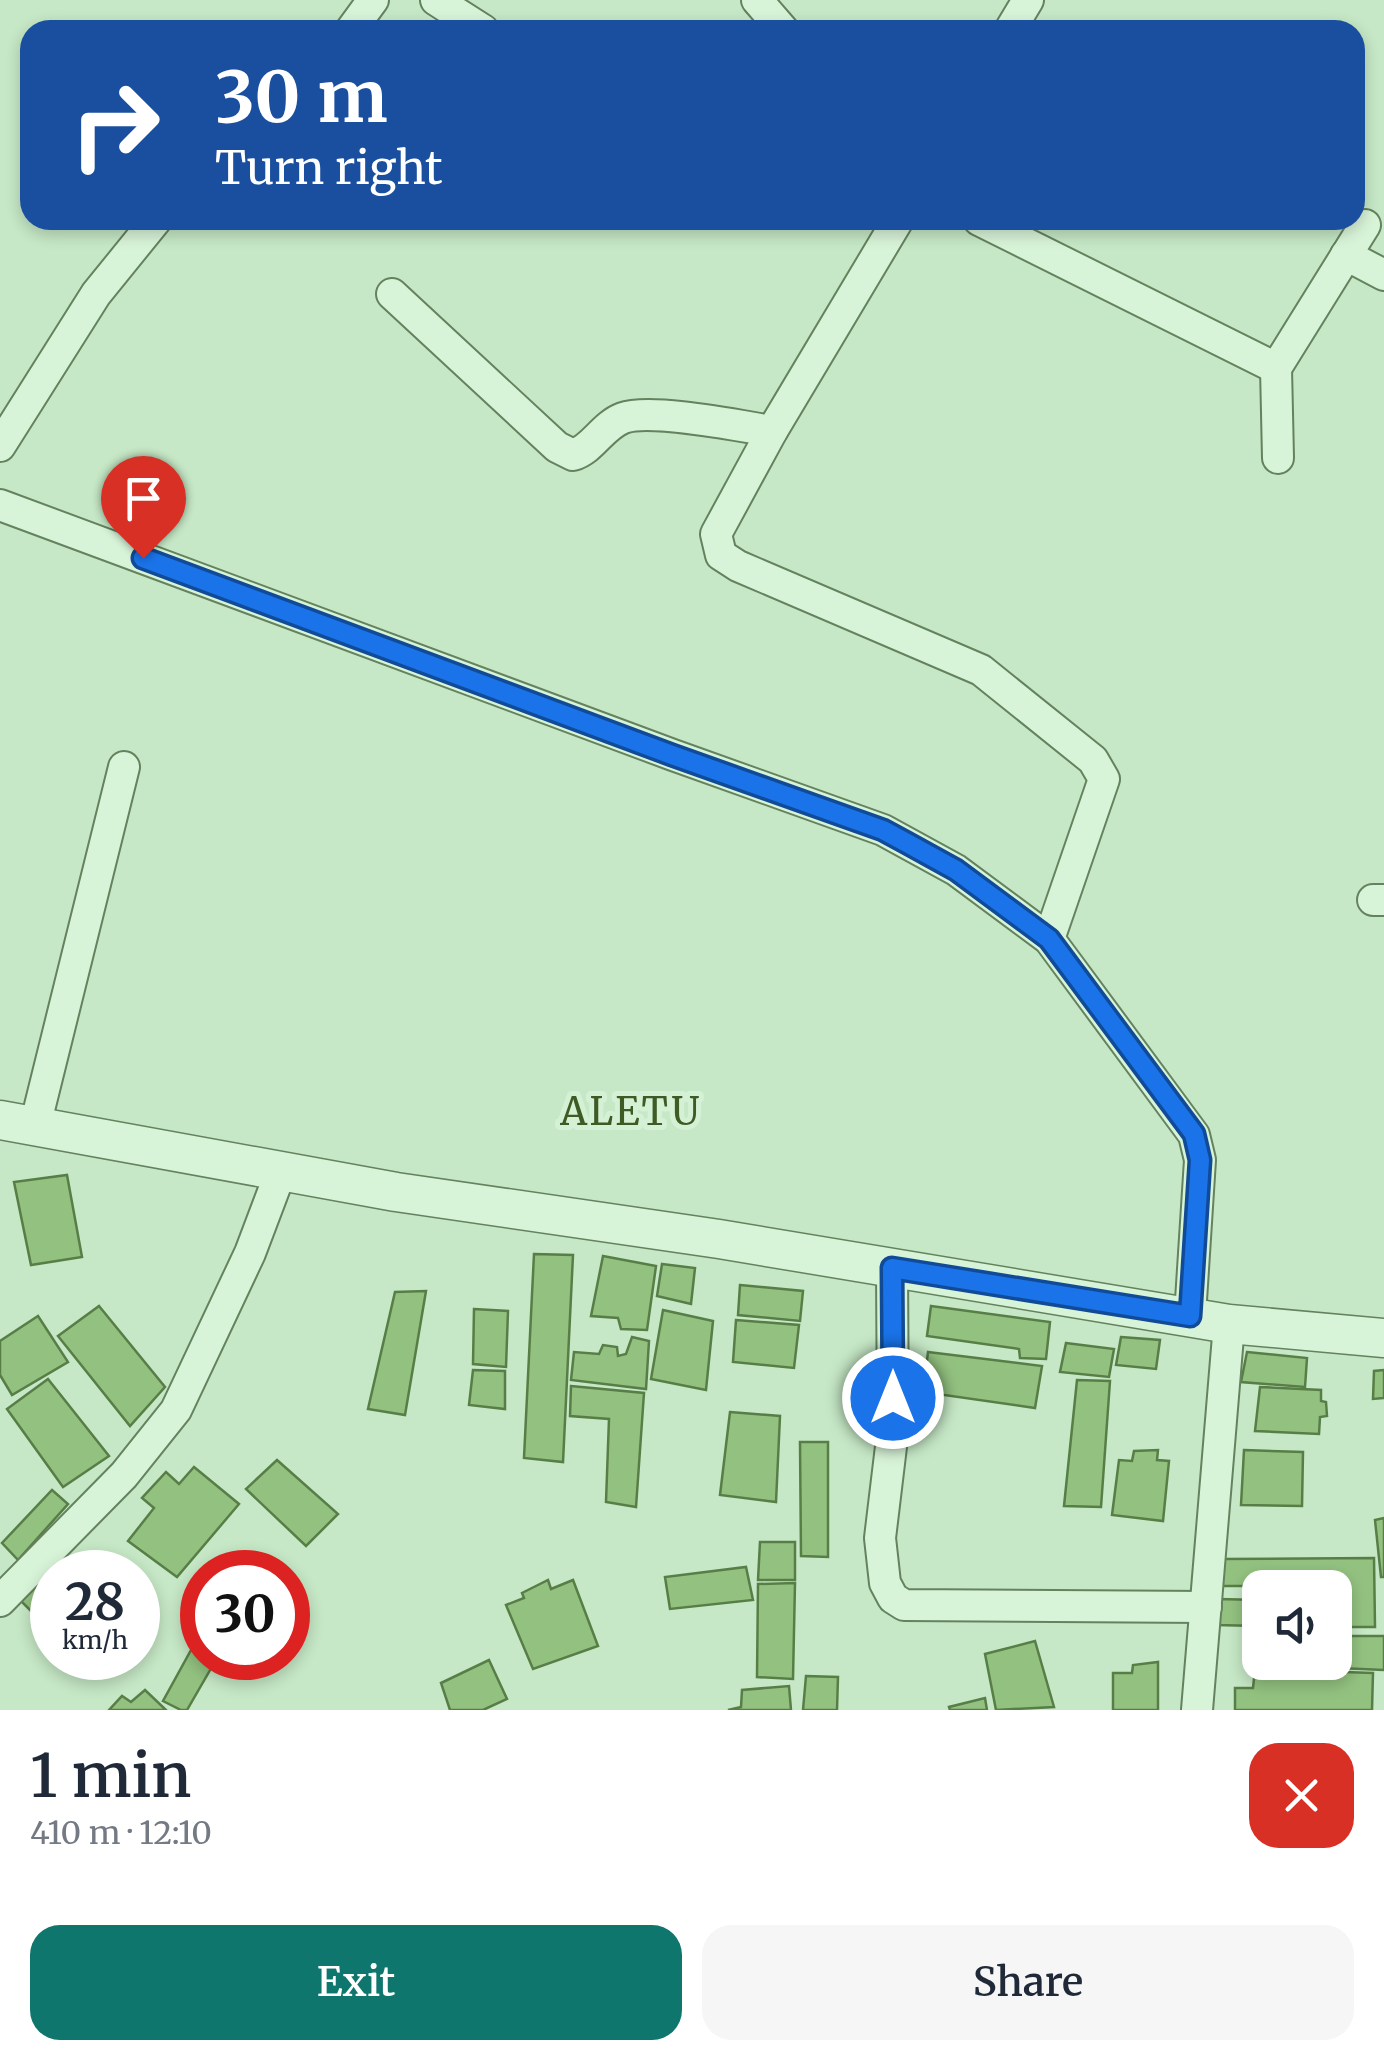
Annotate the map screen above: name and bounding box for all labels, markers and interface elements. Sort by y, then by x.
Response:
text: 30 m [215,53,388,141]
icon: right [50,60,180,190]
text: Turn right [215,140,443,196]
pin [101,456,186,559]
icon: arrive [116,471,171,526]
district label: ALETU [559,1088,702,1135]
position arrow [841,1346,945,1450]
speed limit sign: 30 [180,1550,310,1680]
map controls [1242,1570,1352,1680]
button: sound [1242,1570,1352,1680]
text: 28 [65,1571,125,1634]
text: km/h [62,1624,128,1656]
text: 1 min [30,1738,191,1813]
button: close [1249,1743,1354,1848]
text: 410 m · 12:10 [30,1813,212,1853]
button: Exit [30,1925,682,2040]
button: Share [702,1925,1354,2040]

